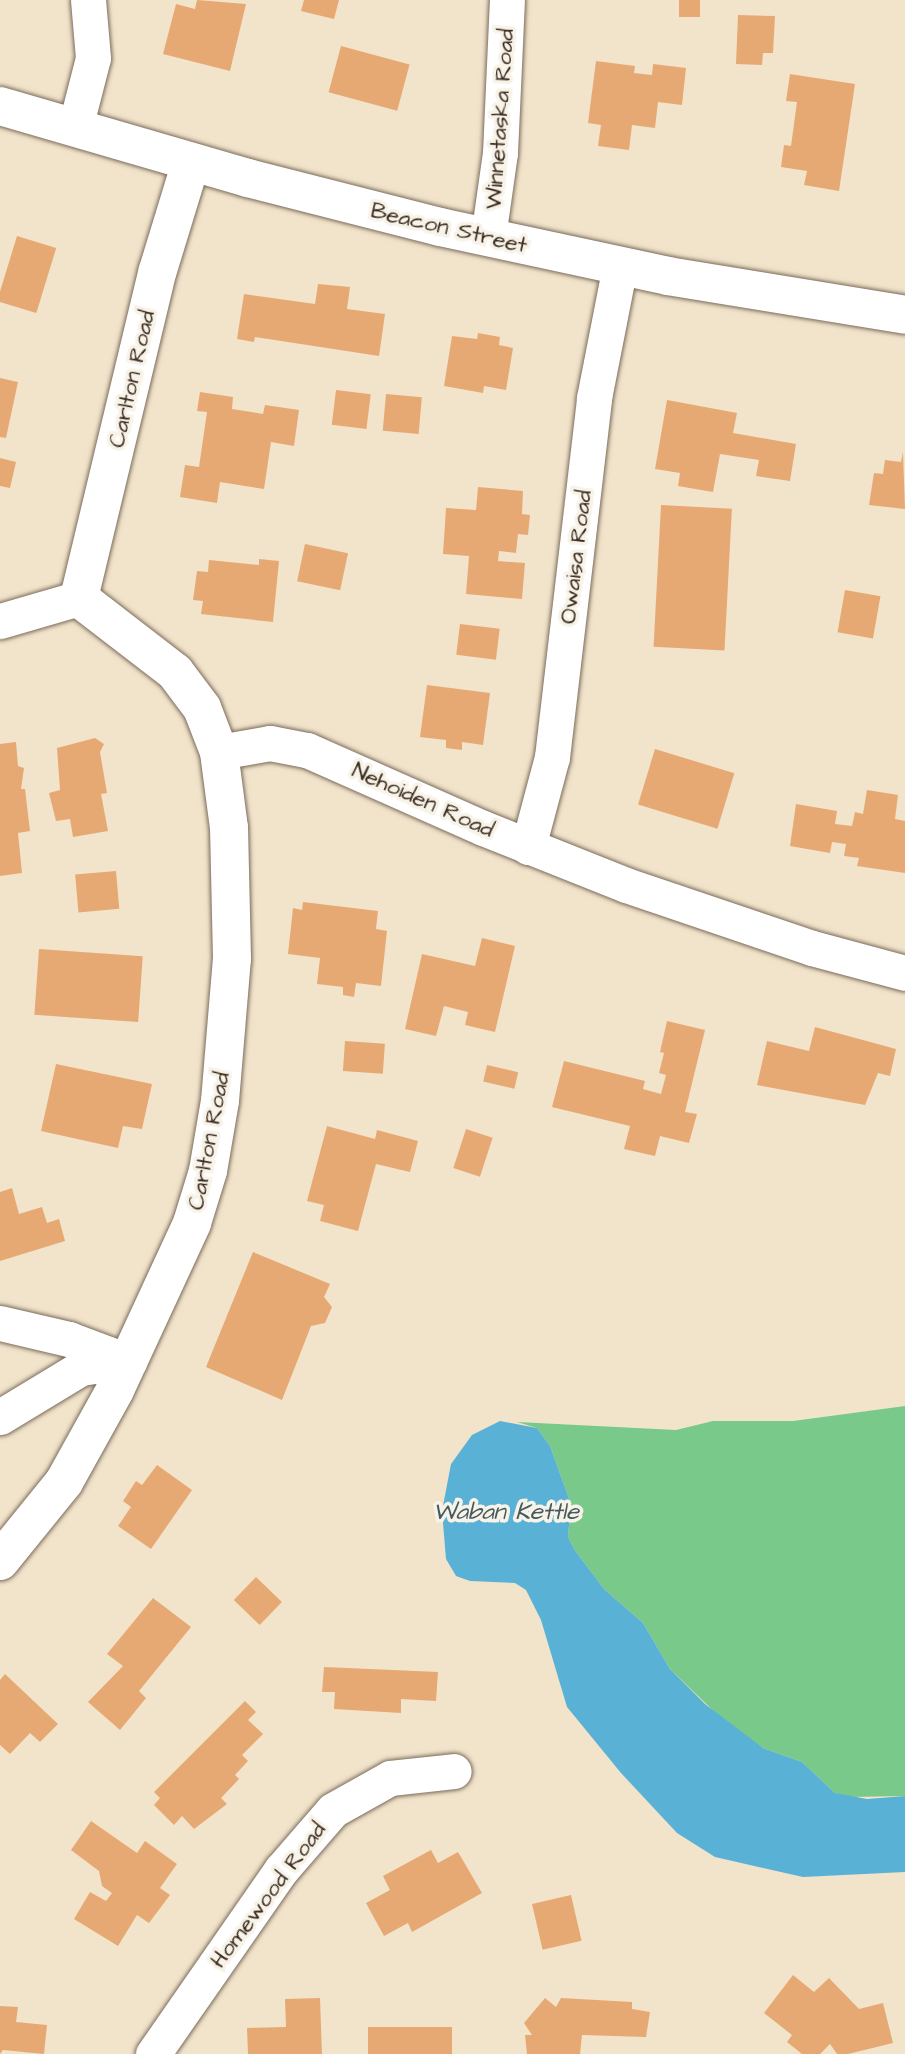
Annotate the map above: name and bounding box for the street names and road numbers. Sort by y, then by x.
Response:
street label: Winnetaska Road [480,28,520,210]
street label: Beacon Street [368,197,530,259]
street label: Carlton Road [103,308,161,450]
street label: Owaisa Road [554,489,598,625]
street label: Nehoiden Road [348,756,498,844]
street label: Carlton Road [182,1070,236,1212]
street label: Homewood Road [204,1817,332,1973]

